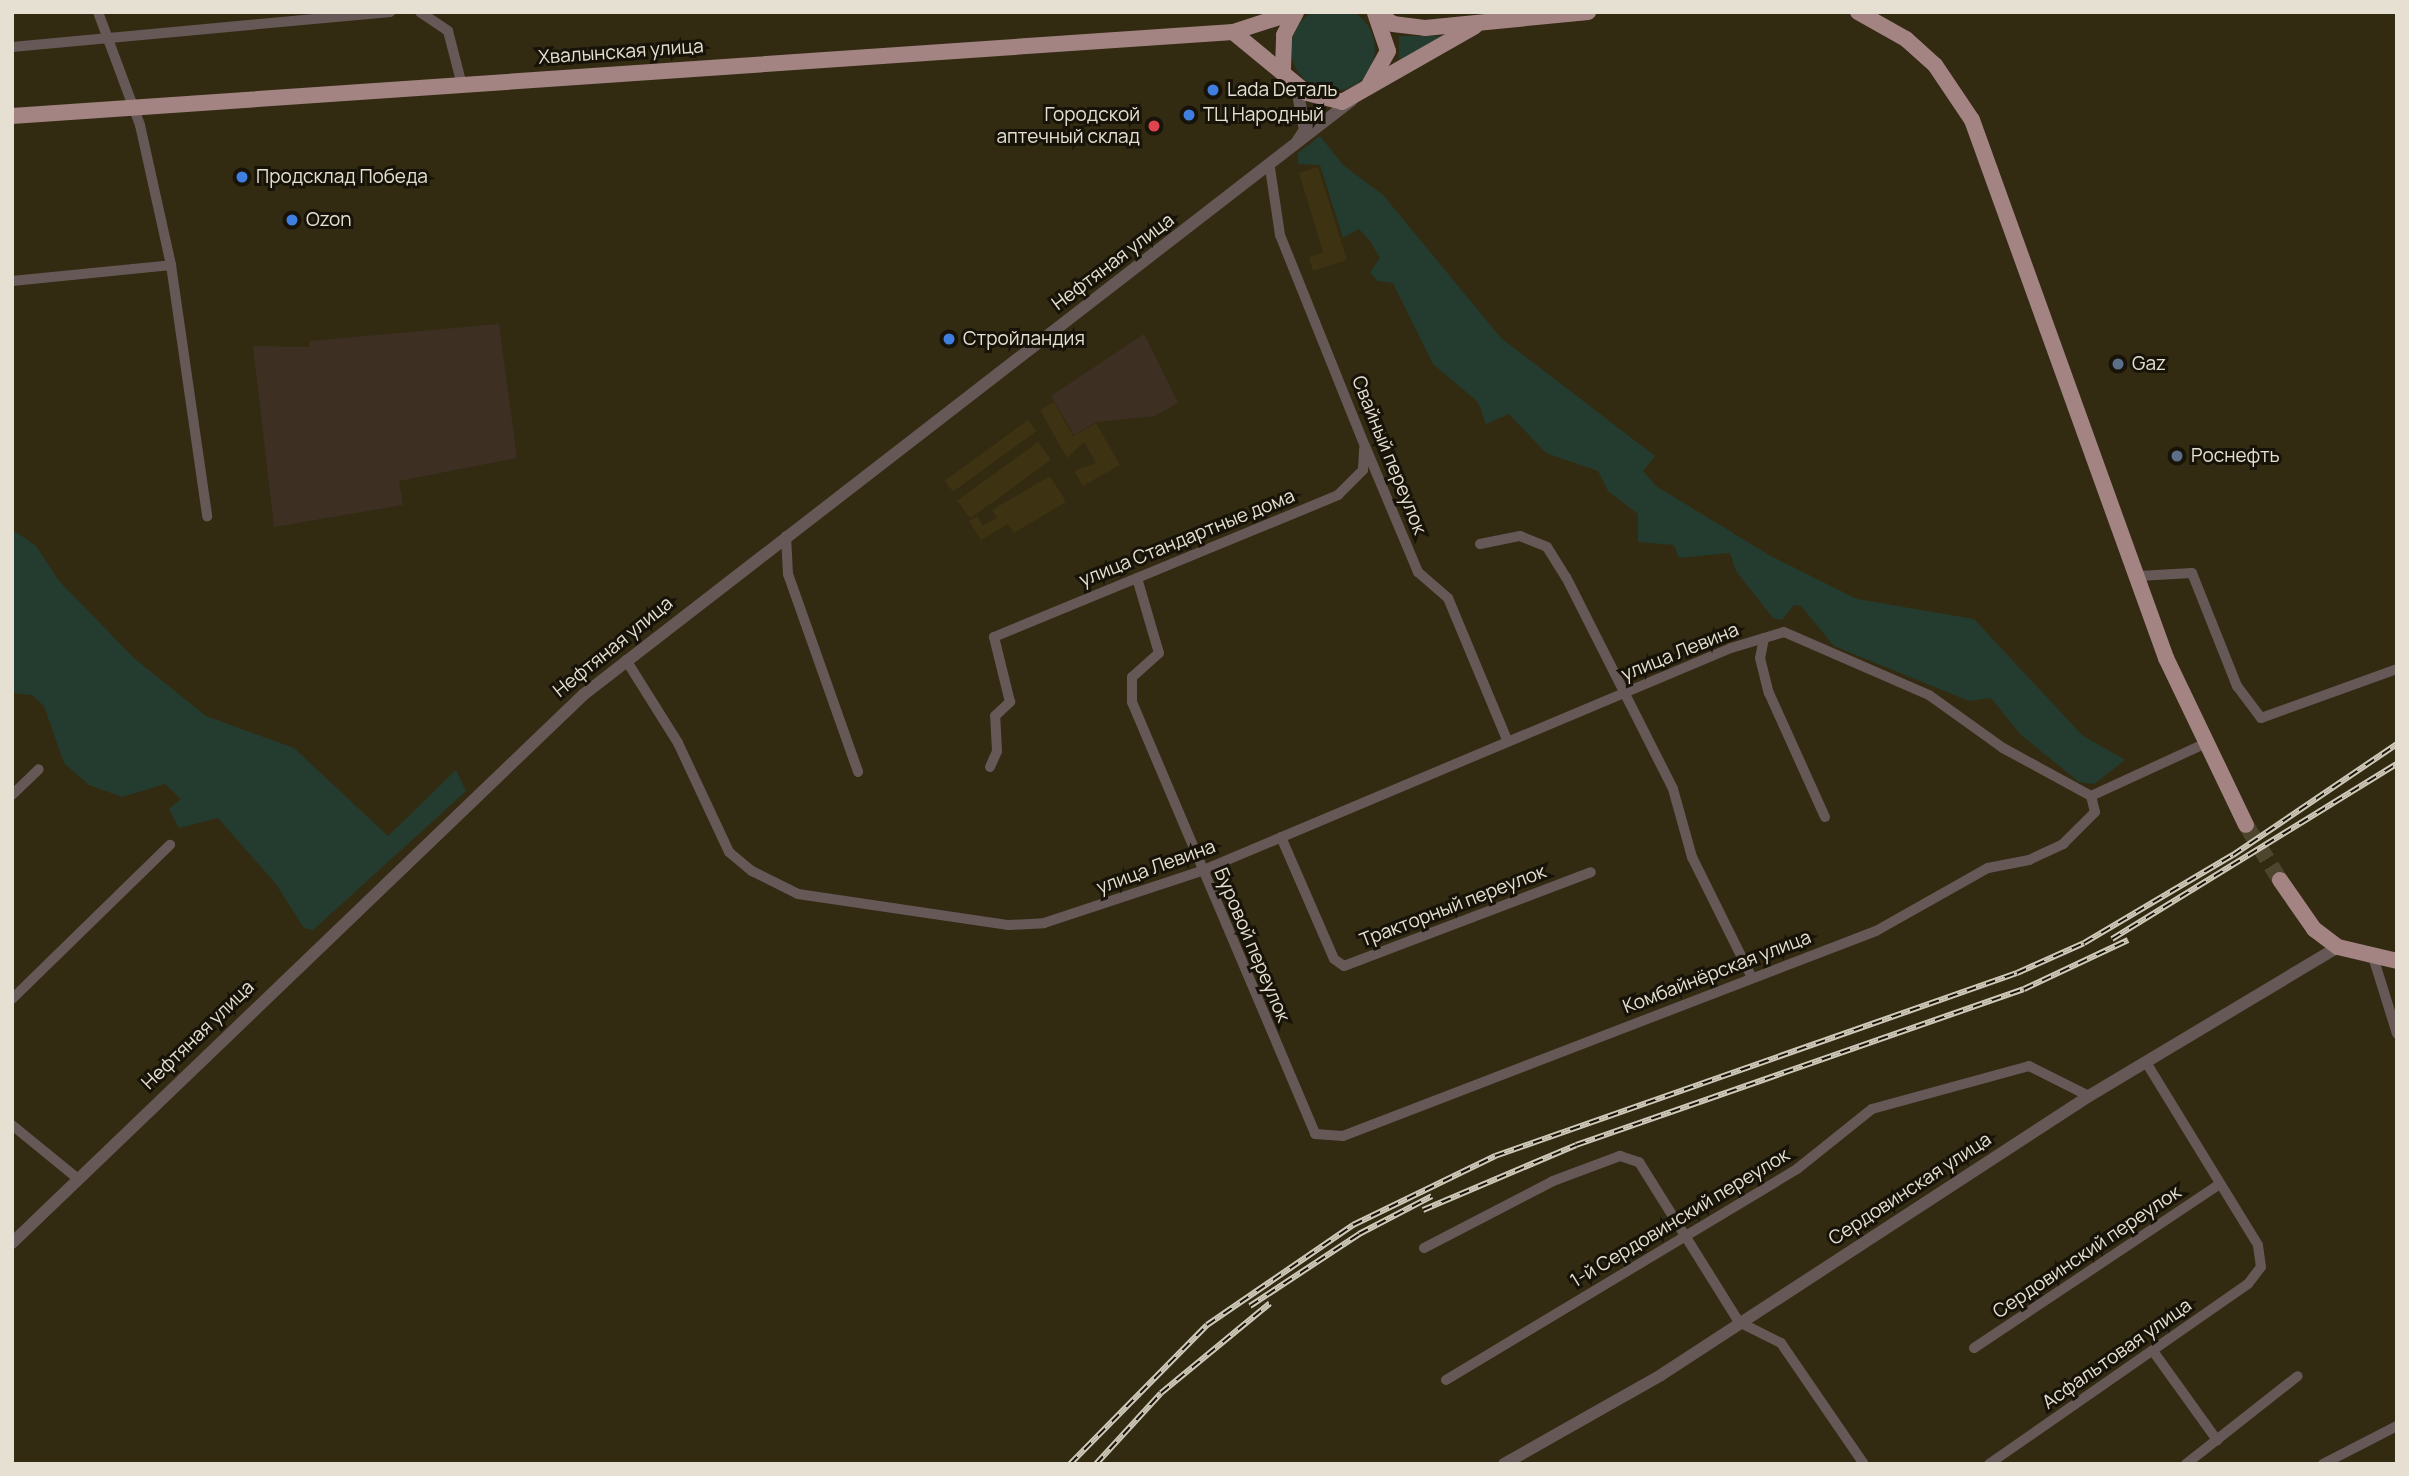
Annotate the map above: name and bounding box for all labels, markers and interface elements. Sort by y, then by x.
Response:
street label: Хвалынская улица [538,35,704,69]
place label: Lada Dеталь [1227,79,1337,101]
marker: Lada Dеталь [1205,82,1221,98]
place label: Городской аптечный склад [996,104,1140,148]
place label: ТЦ Народный [1203,104,1324,126]
marker: ТЦ Народный [1181,107,1197,123]
marker: Городской аптечный склад [1146,118,1162,134]
place label: Продсклад Победа [256,166,428,188]
marker: Продсклад Победа [234,169,250,185]
place label: Ozon [306,209,352,231]
street label: Нефтяная улица [1047,209,1179,315]
marker: Ozon [284,212,300,228]
place label: Стройландия [963,328,1085,350]
marker: Стройландия [941,331,957,347]
place label: Gaz [2132,353,2166,375]
marker: Gaz [2110,356,2126,372]
street label: Свайный переулок [1347,372,1431,538]
place label: Роснефть [2191,445,2280,467]
marker: Роснефть [2169,448,2185,464]
street label: улица Стандартные дома [1076,484,1298,592]
street label: Нефтяная улица [549,592,677,702]
street label: улица Левина [1618,618,1742,686]
street label: улица Левина [1094,835,1218,899]
street label: Тракторный переулок [1357,860,1549,952]
street label: Буровой переулок [1209,864,1295,1026]
street label: Комбайнёрская улица [1620,926,1814,1018]
street label: Нефтяная улица [137,976,259,1094]
street label: Сердовинская улица [1824,1128,1996,1250]
street label: 1-й Сердовинский переулок [1566,1143,1794,1293]
street label: Сердовинский переулок [1989,1181,2185,1323]
street label: Асфальтовая улица [2038,1294,2196,1414]

